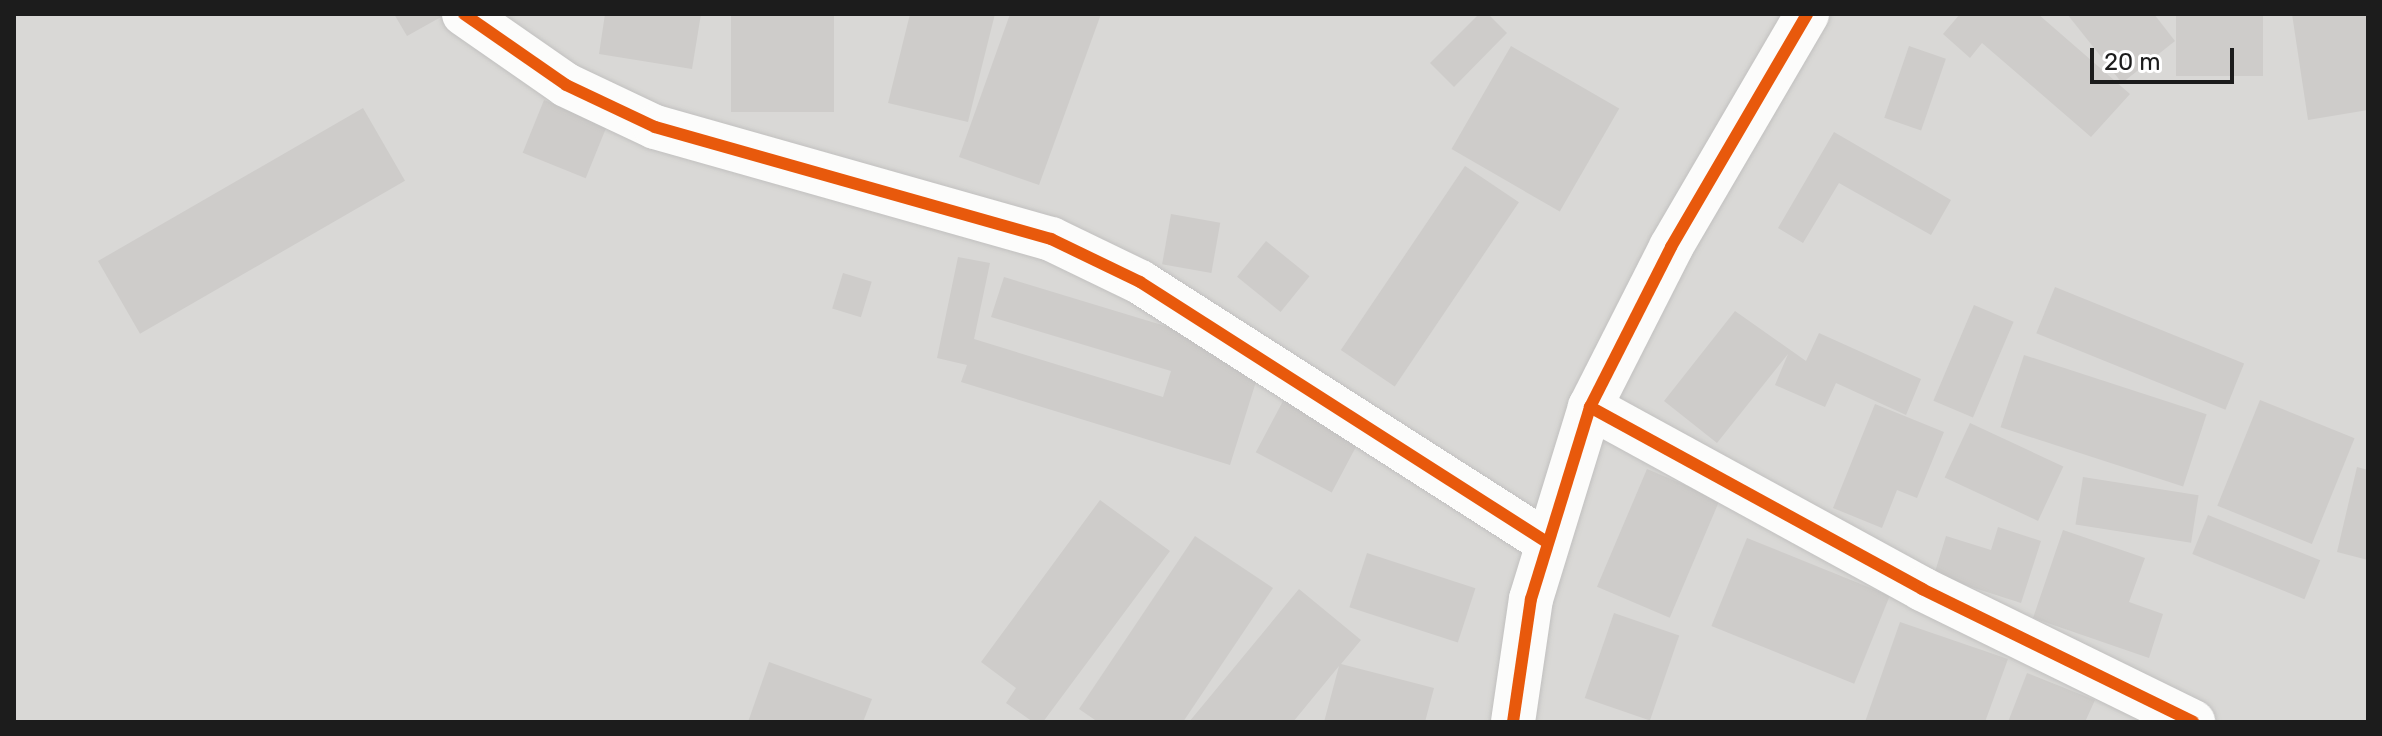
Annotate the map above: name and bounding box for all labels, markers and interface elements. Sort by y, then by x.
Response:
scale bar [2094,32,2238,82]
text: 20 m [2104,48,2161,76]

